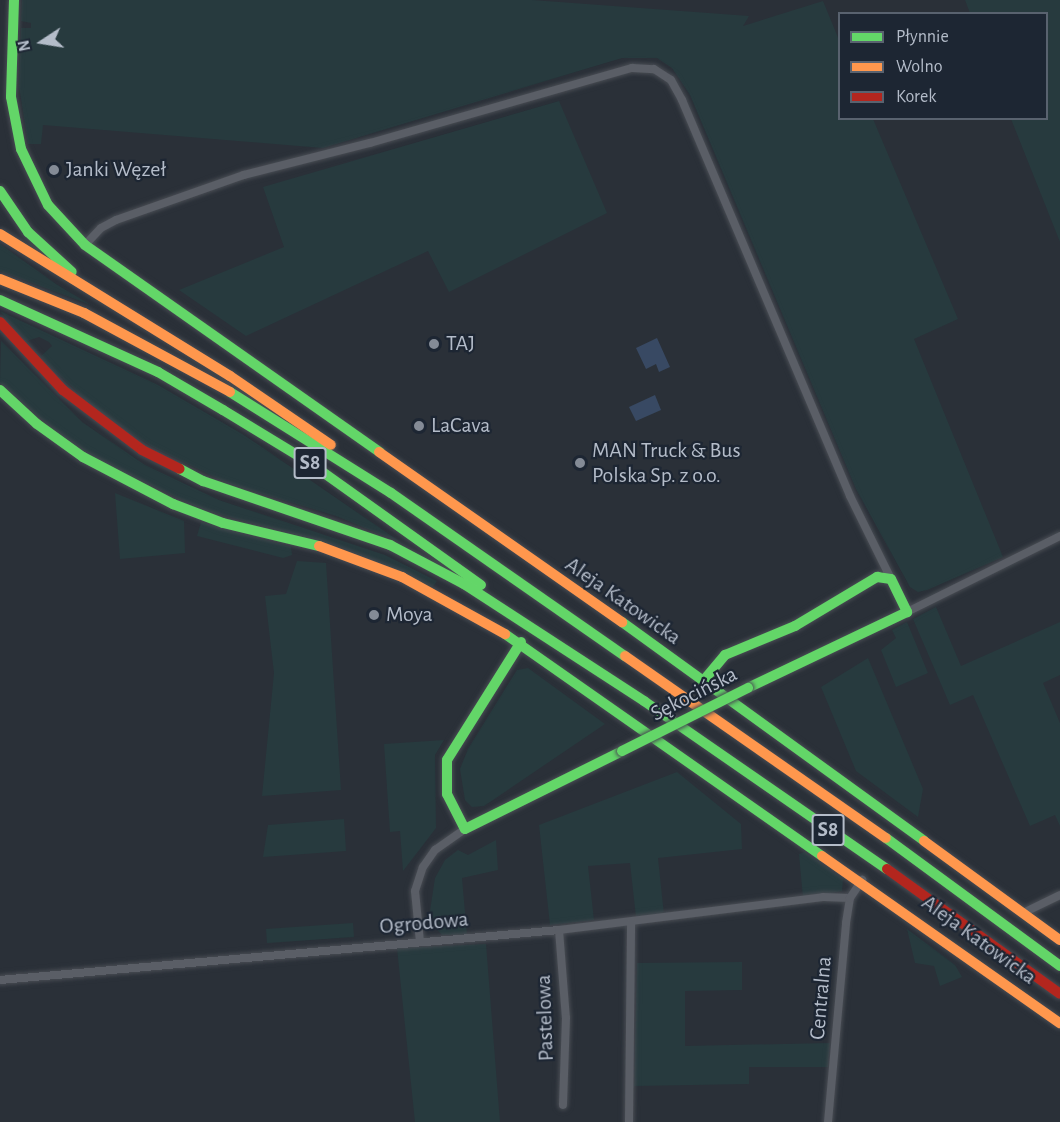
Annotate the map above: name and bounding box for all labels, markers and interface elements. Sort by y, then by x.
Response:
north arrow [12,12,72,72]
legend [838,12,1048,120]
text: Płynnie [896,28,949,46]
text: N [15,39,33,53]
text: Wolno [896,58,943,76]
text: Korek [896,88,936,106]
place label: Janki Węzeł [66,157,166,183]
marker: Janki Węzeł [47,163,61,177]
place label: TAJ [446,331,475,357]
marker: TAJ [427,337,441,351]
place label: LaCava [431,413,490,439]
marker: LaCava [412,419,426,433]
place label: MAN Truck & Bus Polska Sp. z o.o. [592,437,741,488]
road number: S8 [294,445,326,481]
marker: MAN Truck & Bus Polska Sp. z o.o. [573,456,587,470]
street label: Aleja Katowicka [560,551,686,651]
place label: Moya [386,602,433,628]
marker: Moya [367,608,381,622]
street label: Sękocińska [646,661,742,727]
road number: S8 [812,812,844,848]
street label: Aleja Katowicka [916,890,1042,990]
street label: Ogrodowa [378,906,470,940]
street label: Centralna [804,955,838,1041]
street label: Pastelowa [530,974,560,1062]

